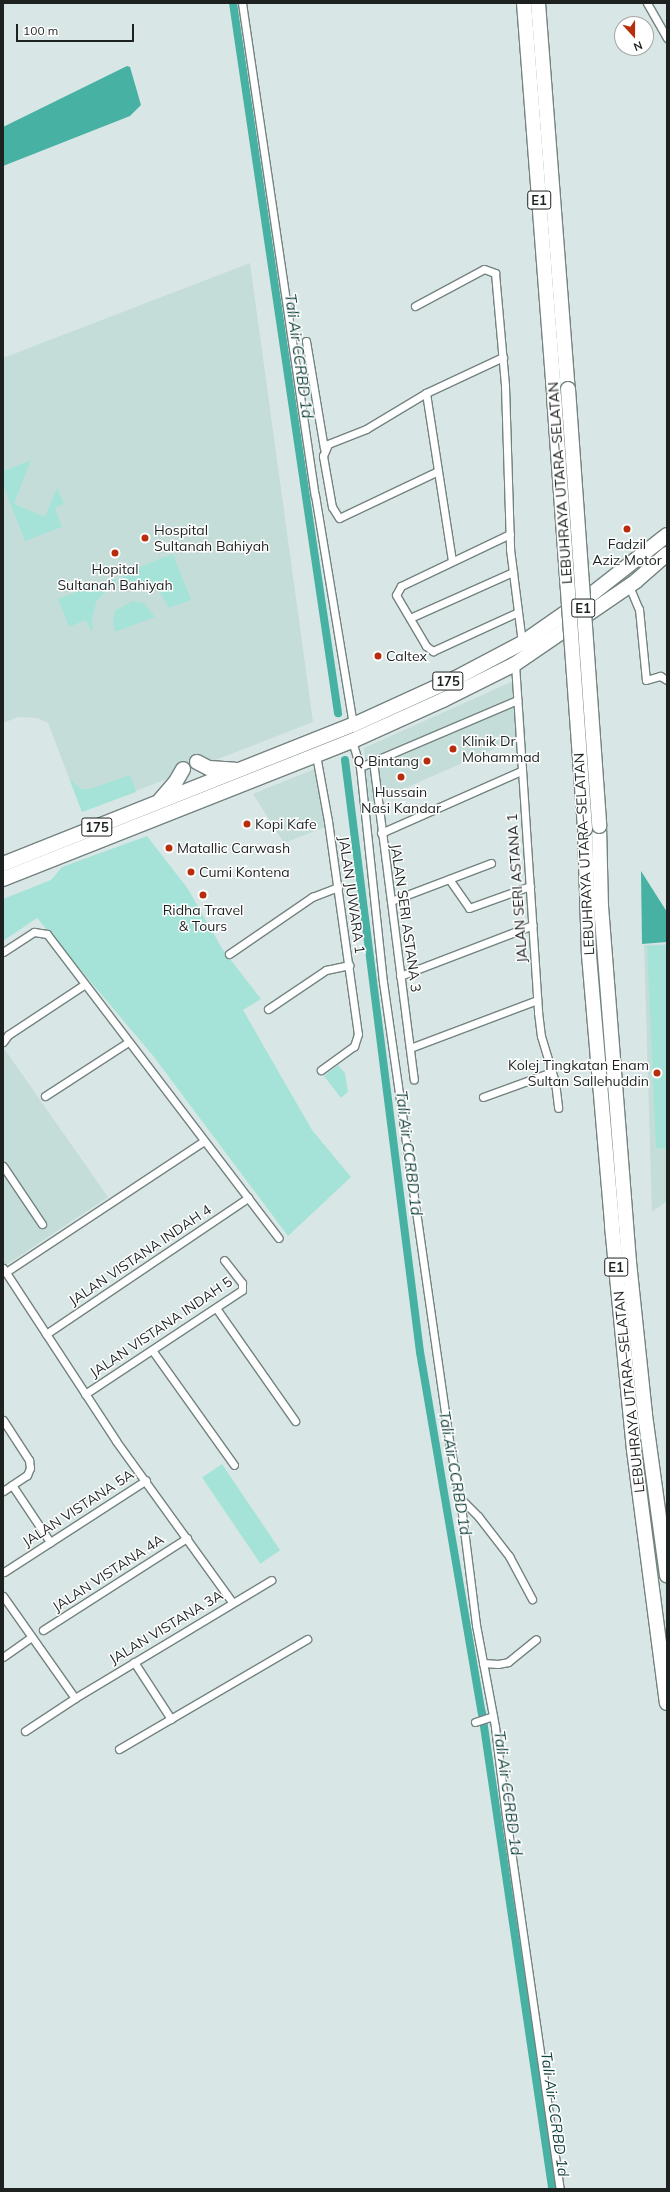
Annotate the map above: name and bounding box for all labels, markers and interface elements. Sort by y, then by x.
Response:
scale bar [18,16,136,42]
north arrow [614,16,654,56]
text: 100 m [23,23,58,38]
text: N [632,38,644,54]
road number: E1 [527,189,551,211]
water label: Tali Air CCRBD 1d [281,292,317,420]
street label: LEBUHRAYA UTARA–SELATAN [545,381,575,585]
place label: Hospital Sultanah Bahiyah [154,522,269,554]
marker: Fadzil Aziz Motor [622,524,632,534]
marker: Hospital Sultanah Bahiyah [139,532,151,544]
place label: Fadzil Aziz Motor [592,536,662,568]
marker: Hopital Sultanah Bahiyah [109,547,121,559]
place label: Hopital Sultanah Bahiyah [57,561,173,594]
road number: E1 [571,597,595,619]
place label: Caltex [386,648,427,664]
marker: Caltex [373,651,383,661]
road number: 175 [432,670,464,692]
place label: Klinik Dr Mohammad [462,733,540,766]
marker: Klinik Dr Mohammad [447,743,459,755]
street label: LEBUHRAYA UTARA–SELATAN [570,752,598,956]
place label: Q Bintang [354,753,419,769]
marker: Q Bintang [422,756,432,766]
marker: Hussain Nasi Kandar [396,772,406,782]
place label: Hussain Nasi Kandar [361,784,441,816]
street label: JALAN SERI ASTANA 1 [503,813,531,963]
road number: 175 [81,816,113,838]
place label: Kopi Kafe [255,816,317,832]
marker: Kopi Kafe [242,819,252,829]
street label: JALAN JUWARA 1 [335,835,369,955]
place label: Matallic Carwash [177,840,290,856]
marker: Matallic Carwash [164,843,174,853]
street label: JALAN SERI ASTANA 3 [387,843,425,993]
place label: Cumi Kontena [199,864,290,880]
marker: Cumi Kontena [186,867,196,877]
marker: Ridha Travel & Tours [198,890,208,900]
place label: Ridha Travel & Tours [163,902,243,934]
place label: Kolej Tingkatan Enam Sultan Sallehuddin [508,1057,649,1090]
marker: Kolej Tingkatan Enam Sultan Sallehuddin [652,1068,662,1078]
water label: Tali Air CCRBD 1d [392,1089,426,1217]
street label: JALAN VISTANA INDAH 4 [66,1201,214,1309]
road number: E1 [604,1256,628,1278]
street label: JALAN VISTANA INDAH 5 [87,1273,235,1381]
street label: LEBUHRAYA UTARA–SELATAN [610,1290,648,1494]
water label: Tali Air CCRBD 1d [435,1409,475,1537]
street label: JALAN VISTANA 5A [19,1466,137,1550]
street label: JALAN VISTANA 4A [49,1531,167,1615]
street label: JALAN VISTANA 3A [106,1586,226,1668]
water label: Tali Air CCRBD 1d [490,1729,526,1857]
water label: Tali Air CCRBD 1d [537,2050,573,2178]

